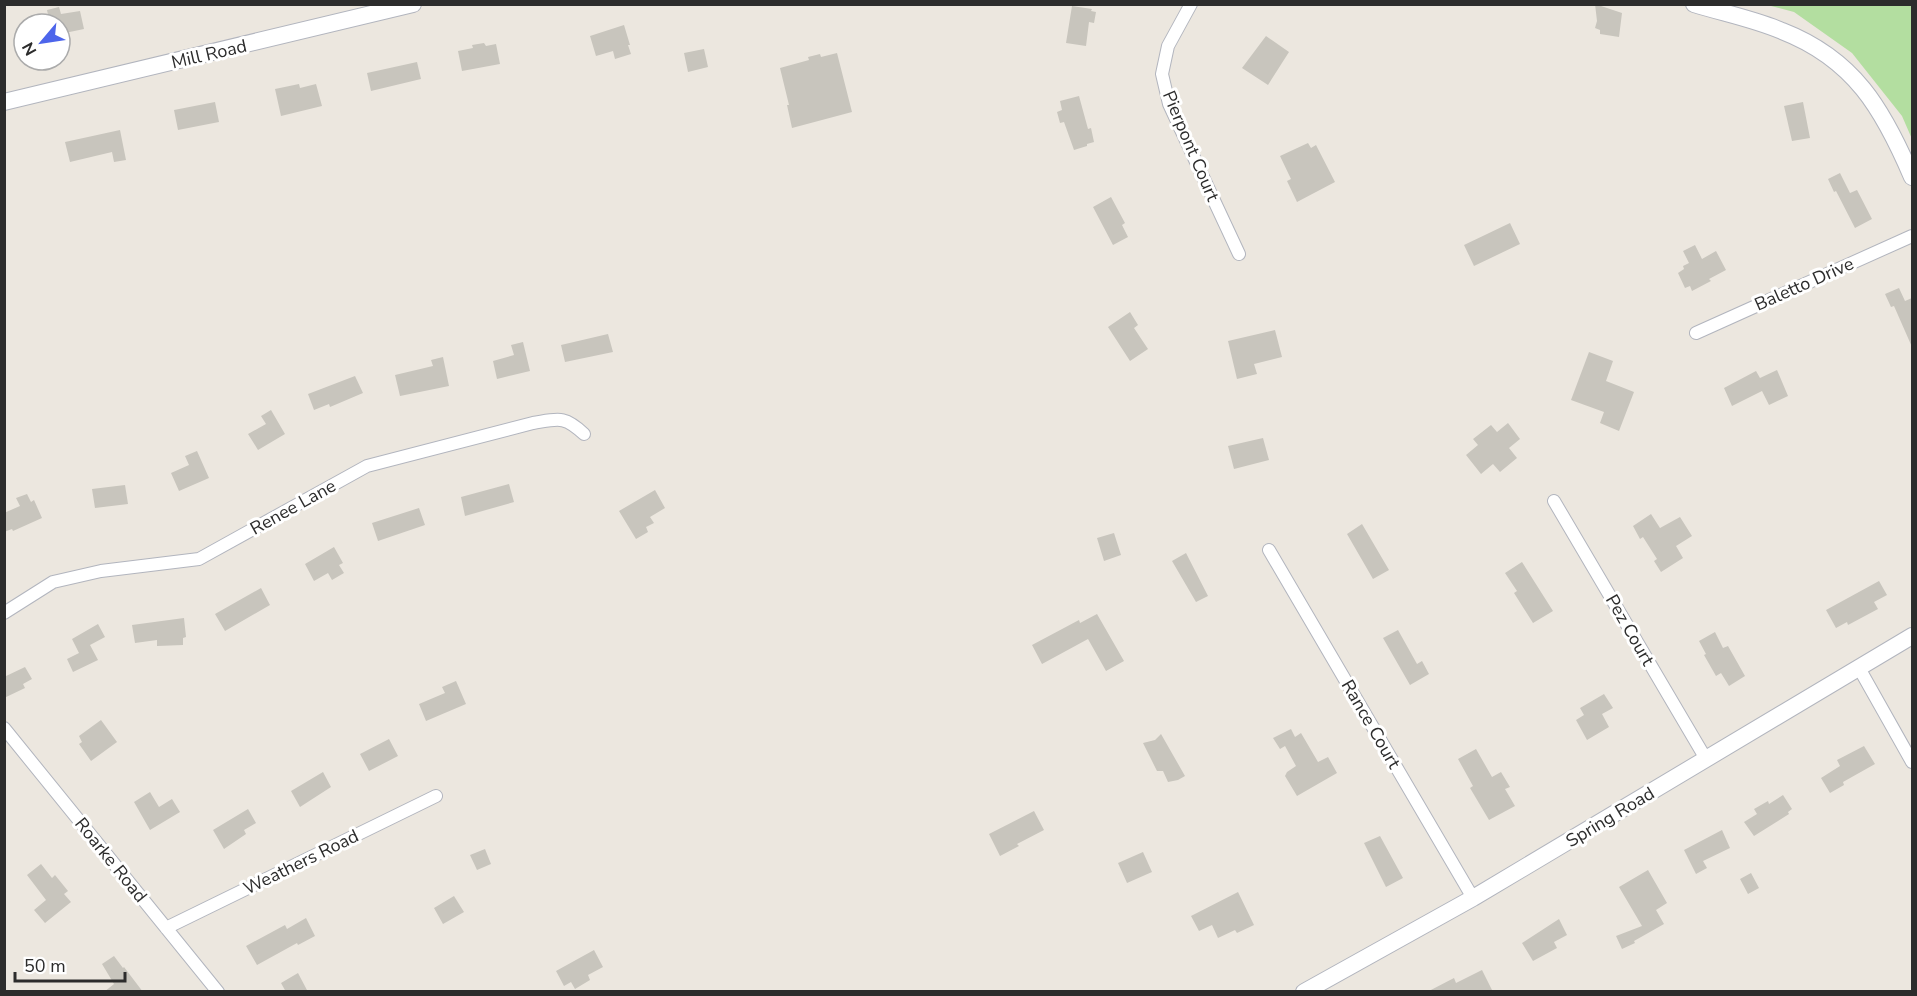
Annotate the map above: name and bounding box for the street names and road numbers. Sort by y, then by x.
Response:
street label: Mill Road [169,34,249,74]
street label: Pierpont Court [1157,87,1225,206]
street label: Baletto Drive [1751,251,1857,317]
street label: Renee Lane [246,474,340,540]
street label: Pez Court [1600,590,1660,671]
street label: Rance Court [1336,675,1406,773]
street label: Spring Road [1561,781,1659,853]
street label: Roarke Road [69,813,153,907]
street label: Weathers Road [239,824,363,900]

